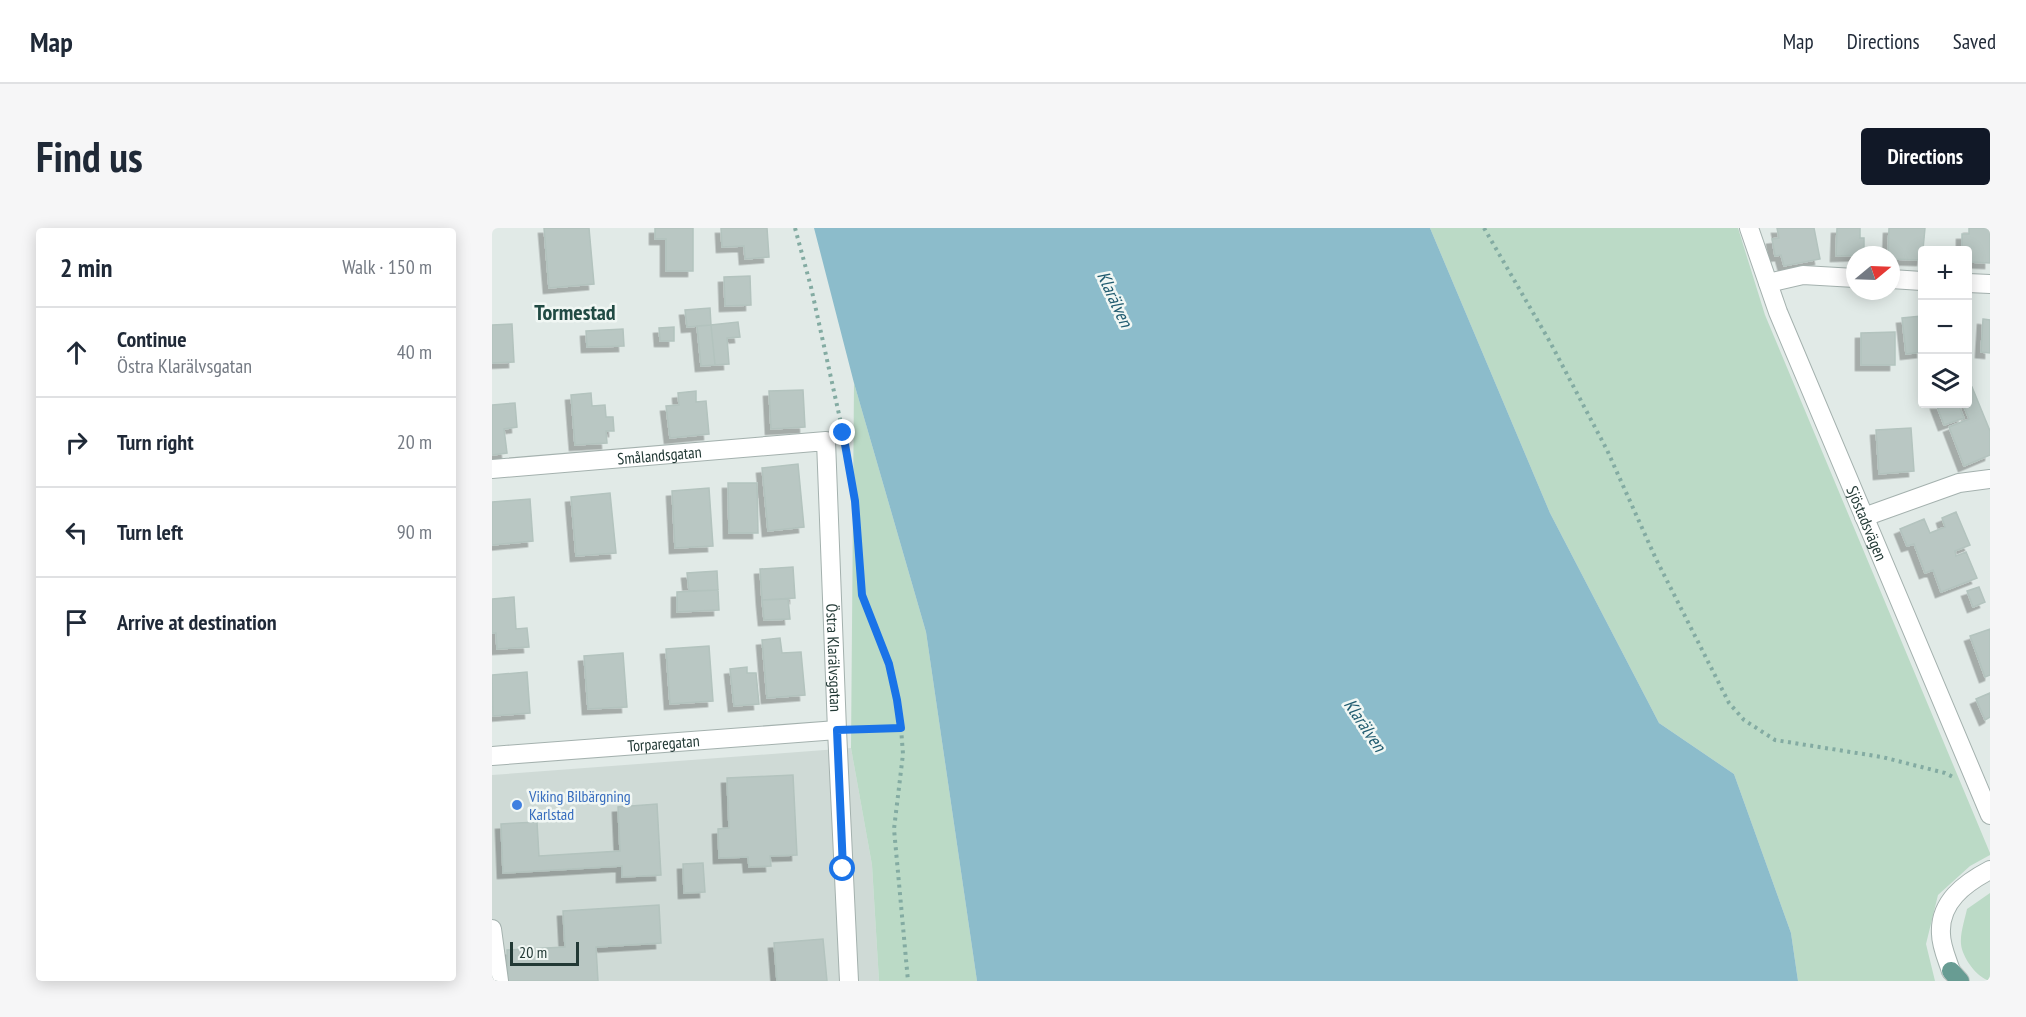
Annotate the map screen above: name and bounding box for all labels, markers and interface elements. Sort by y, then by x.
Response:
text: Map [30,23,73,60]
text: Map [1783,28,1814,55]
text: Directions [1847,28,1920,55]
text: Saved [1953,28,1996,55]
button: Directions [1861,128,1990,185]
text: Find us [36,129,143,184]
north arrow [1846,246,1900,300]
map controls [1918,246,1972,408]
button: + [1918,246,1972,300]
text: 2 min [60,251,113,284]
text: Walk · 150 m [342,254,432,280]
water label: Klarälven [1092,267,1138,332]
district label: Tormestad [534,298,616,326]
button: − [1918,300,1972,354]
text: Continue [117,325,187,353]
icon: ahead [60,336,93,369]
text: 40 m [397,339,432,365]
text: Östra Klarälvsgatan [117,353,252,379]
button: layers [1918,354,1972,408]
route end [829,419,855,445]
icon: right [60,426,93,459]
text: Turn right [117,428,194,456]
text: 20 m [397,429,432,455]
street label: Smålandsgatan [617,441,702,468]
street label: Sjöstadsvägen [1842,483,1892,563]
icon: left [60,516,93,549]
text: Turn left [117,518,183,546]
text: 90 m [397,519,432,545]
street label: Östra Klarälvsgatan [822,603,846,712]
icon: arrive [60,606,93,639]
text: Arrive at destination [117,608,277,636]
water label: Klarälven [1339,694,1392,757]
street label: Torparegatan [627,730,700,756]
place label: Viking Bilbärgning Karlstad [528,786,631,824]
marker: Viking Bilbärgning Karlstad [510,798,524,812]
route start [829,855,855,881]
scale bar [510,939,579,966]
text: 20 m [519,942,547,962]

